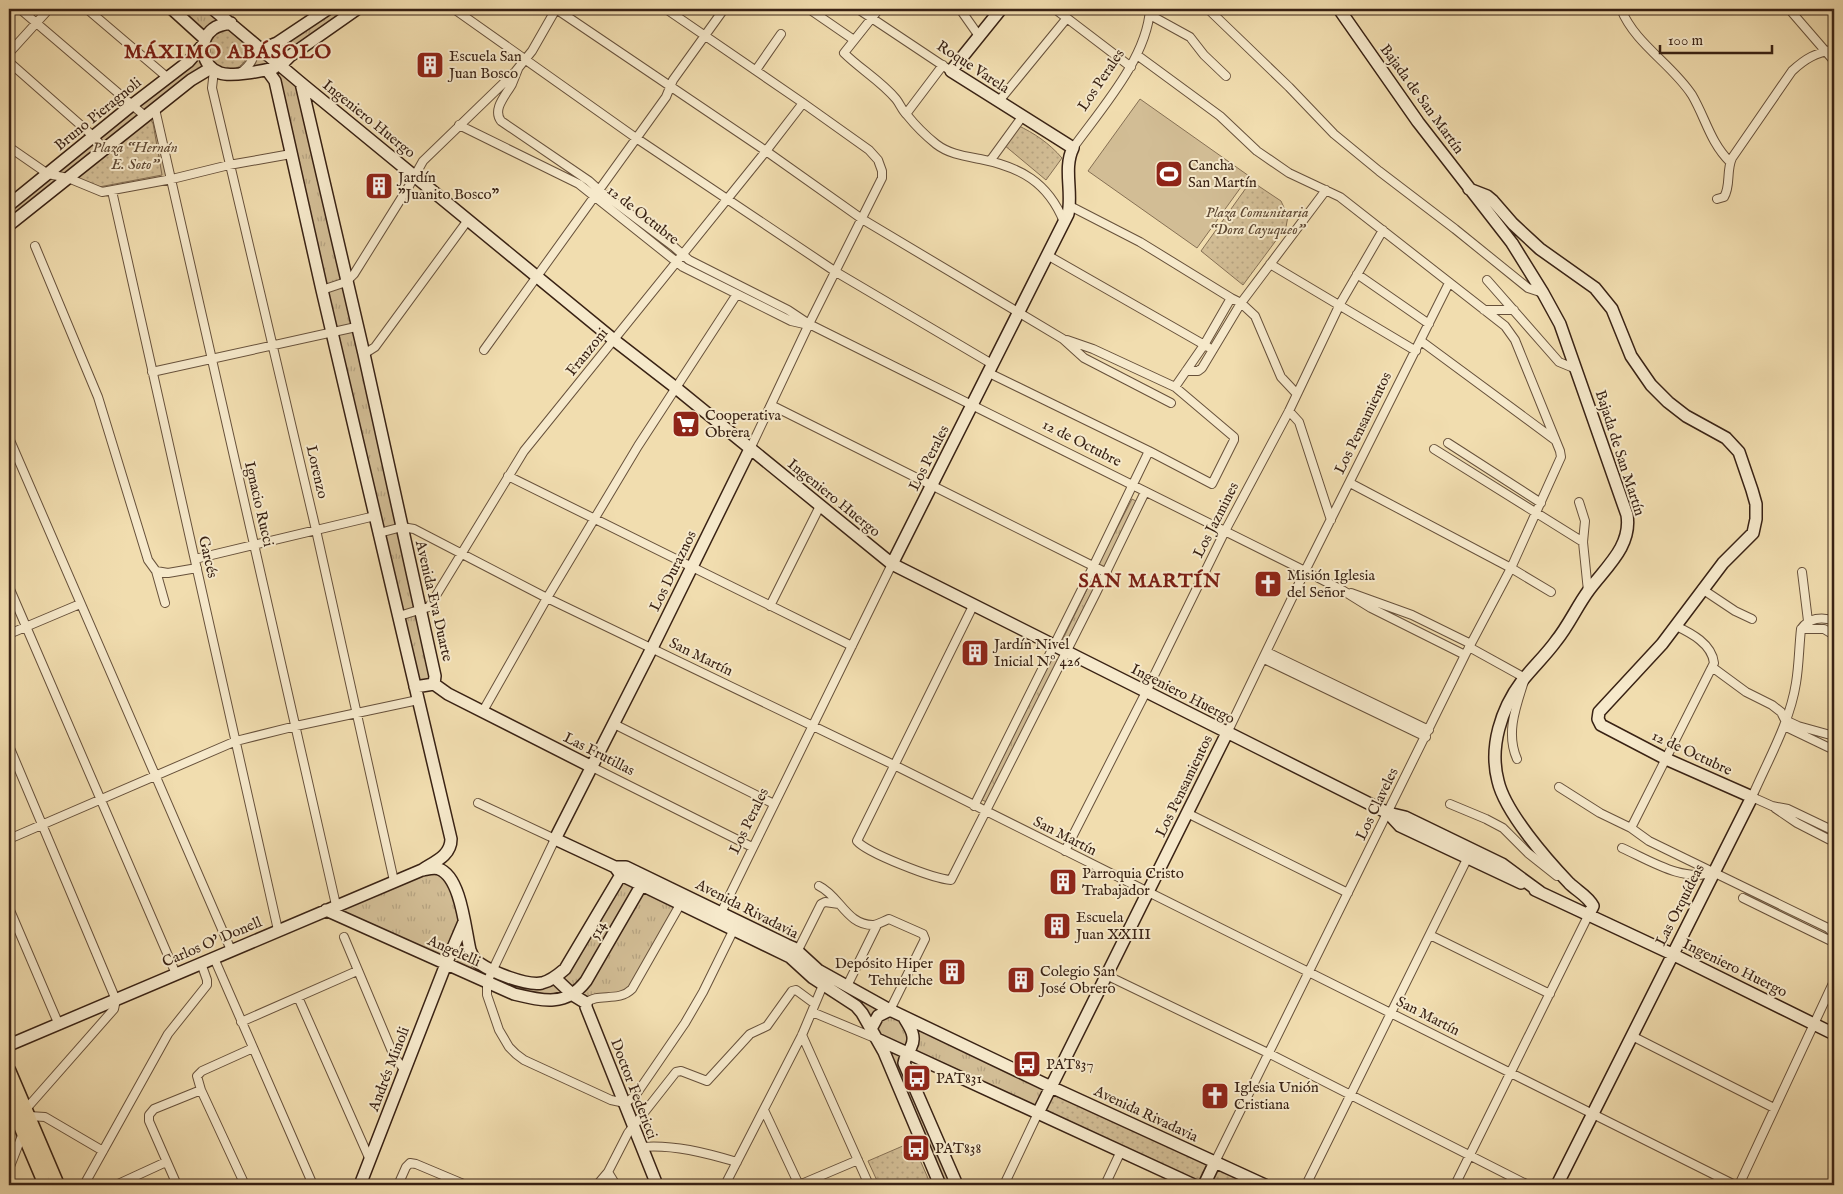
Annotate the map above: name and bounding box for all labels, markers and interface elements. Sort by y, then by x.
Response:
scale bar [1660,22,1773,54]
text: 100 m [1668,31,1704,50]
street label: Roque Varela [933,36,1013,98]
district label: MÁXIMO ABÁSOLO [124,40,332,65]
street label: Bajada de San Martín [1376,40,1468,158]
street label: Los Perales [1073,45,1129,115]
place label: Escuela San Juan Bosco [447,47,522,83]
building icon: Escuela San Juan Bosco [415,50,445,80]
street label: Bruno Pieragnoli [51,73,145,155]
street label: Ingeniero Huergo [319,76,419,162]
park label: Plaza “Hernán E. Soto” [92,138,178,174]
place label: Cancha San Martín [1188,156,1257,192]
sports icon: Cancha San Martín [1154,159,1184,189]
place label: Jardín "Juanito Bosco" [396,168,500,204]
building icon: Jardín "Juanito Bosco" [364,171,394,201]
street label: 12 de Octubre [603,181,683,249]
park label: Plaza Comunitaria “Dora Cayuqueo” [1205,203,1309,239]
street label: Franzoni [562,324,612,380]
street label: Los Pensamientos [1330,369,1396,477]
street label: Bajada de San Martín [1591,388,1649,518]
place label: Cooperativa Obrera [705,406,782,442]
supermarket icon: Cooperativa Obrera [671,409,701,439]
street label: 12 de Octubre [1039,415,1125,471]
street label: Los Perales [904,422,954,494]
street label: Lorenzo [302,443,332,501]
street label: Ingeniero Huergo [784,455,884,541]
street label: Ignacio Rucci [240,460,278,548]
street label: Los Jazmines [1189,479,1243,561]
street label: Los Duraznos [645,527,701,615]
street label: Garcés [194,534,222,580]
street label: Avenida Eva Duarte [411,538,457,663]
place label: Misión Iglesia del Señor [1287,566,1375,602]
district label: SAN MARTÍN [1078,569,1222,594]
church icon: Misión Iglesia del Señor [1253,569,1283,599]
street label: San Martín [666,633,736,681]
place label: Jardín Nivel Inicial Nº 426 [992,635,1081,671]
building icon: Jardín Nivel Inicial Nº 426 [960,638,990,668]
street label: Ingeniero Huergo [1128,660,1238,728]
street label: 12 de Octubre [1649,726,1735,780]
street label: Las Frutillas [560,728,638,780]
street label: Los Pensamientos [1151,732,1217,840]
street label: Los Claveles [1351,765,1403,843]
street label: Los Perales [725,785,773,857]
street label: San Martín [1030,812,1100,860]
street label: Las Orquídeas [1651,861,1709,949]
place label: Parroquia Cristo Trabajador [1082,864,1184,900]
building icon: Parroquia Cristo Trabajador [1048,867,1078,897]
street label: Avenida Rivadavia [692,874,802,943]
place label: Escuela Juan XXIII [1074,908,1151,944]
building icon: Escuela Juan XXIII [1042,911,1072,941]
street label: Carlos O' Donell [159,912,265,972]
street label: 514 [585,917,611,943]
street label: Angelelli [424,930,484,971]
street label: Ingeniero Huergo [1680,934,1790,1002]
place label: Depósito Hiper Tehuelche [835,954,933,990]
building icon: Depósito Hiper Tehuelche [937,957,967,987]
place label: Colegio San José Obrero [1038,962,1116,998]
building icon: Colegio San José Obrero [1006,965,1036,995]
street label: San Martín [1393,992,1463,1040]
street label: Andrés Minoli [364,1024,414,1115]
street label: Doctor Federicci [606,1036,662,1142]
bus stop icon: PAT837 [1012,1049,1042,1079]
place label: PAT837 [1046,1055,1093,1074]
bus stop icon: PAT831 [902,1063,932,1093]
place label: PAT831 [936,1069,982,1088]
place label: Iglesia Unión Cristiana [1234,1078,1319,1114]
street label: Avenida Rivadavia [1090,1081,1202,1147]
church icon: Iglesia Unión Cristiana [1200,1081,1230,1111]
bus stop icon: PAT838 [901,1133,931,1163]
place label: PAT838 [935,1139,981,1158]

